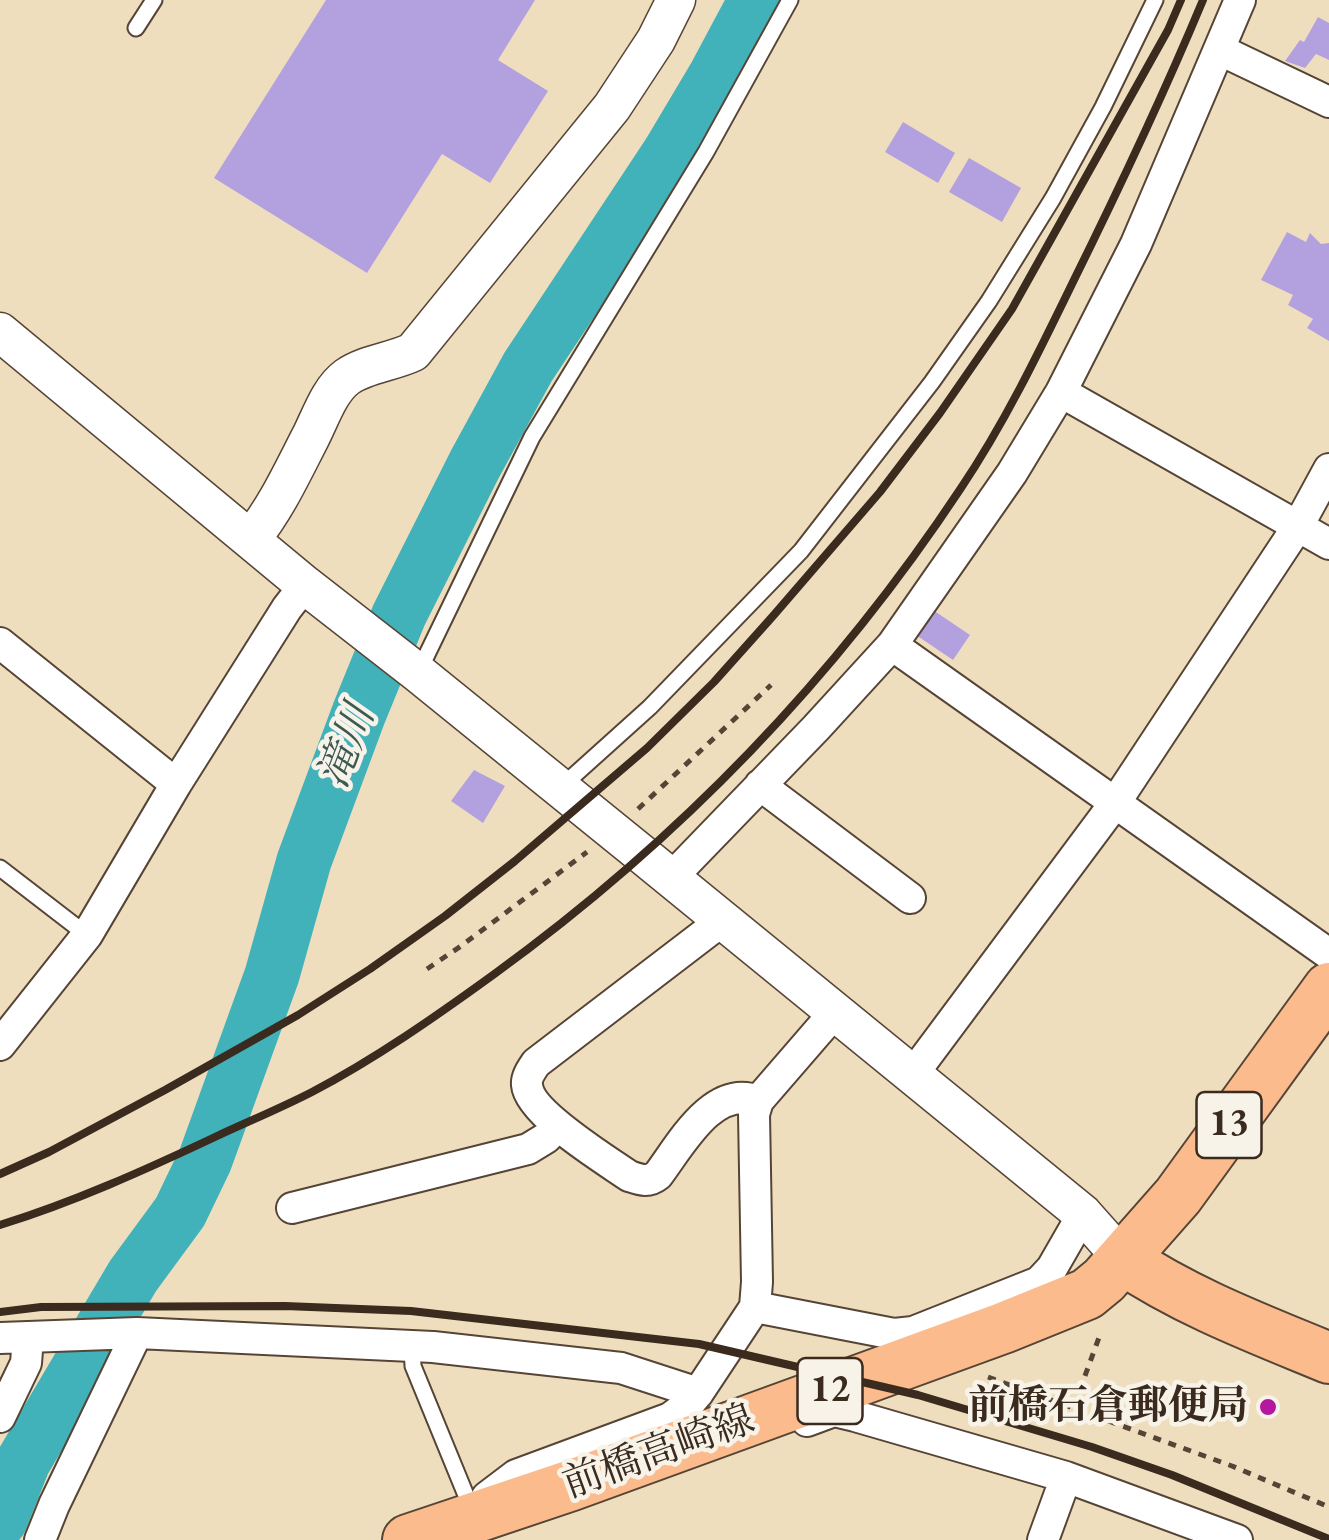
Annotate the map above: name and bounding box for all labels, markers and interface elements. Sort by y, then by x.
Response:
water label: 滝川 [309,699,387,795]
road number: 13 [1196,1092,1262,1158]
road number: 12 [798,1358,862,1424]
place label: 前橋石倉郵便局 [968,1383,1248,1431]
street label: 前橋高崎線 [557,1396,761,1510]
marker: 前橋石倉郵便局 [1257,1396,1279,1418]

